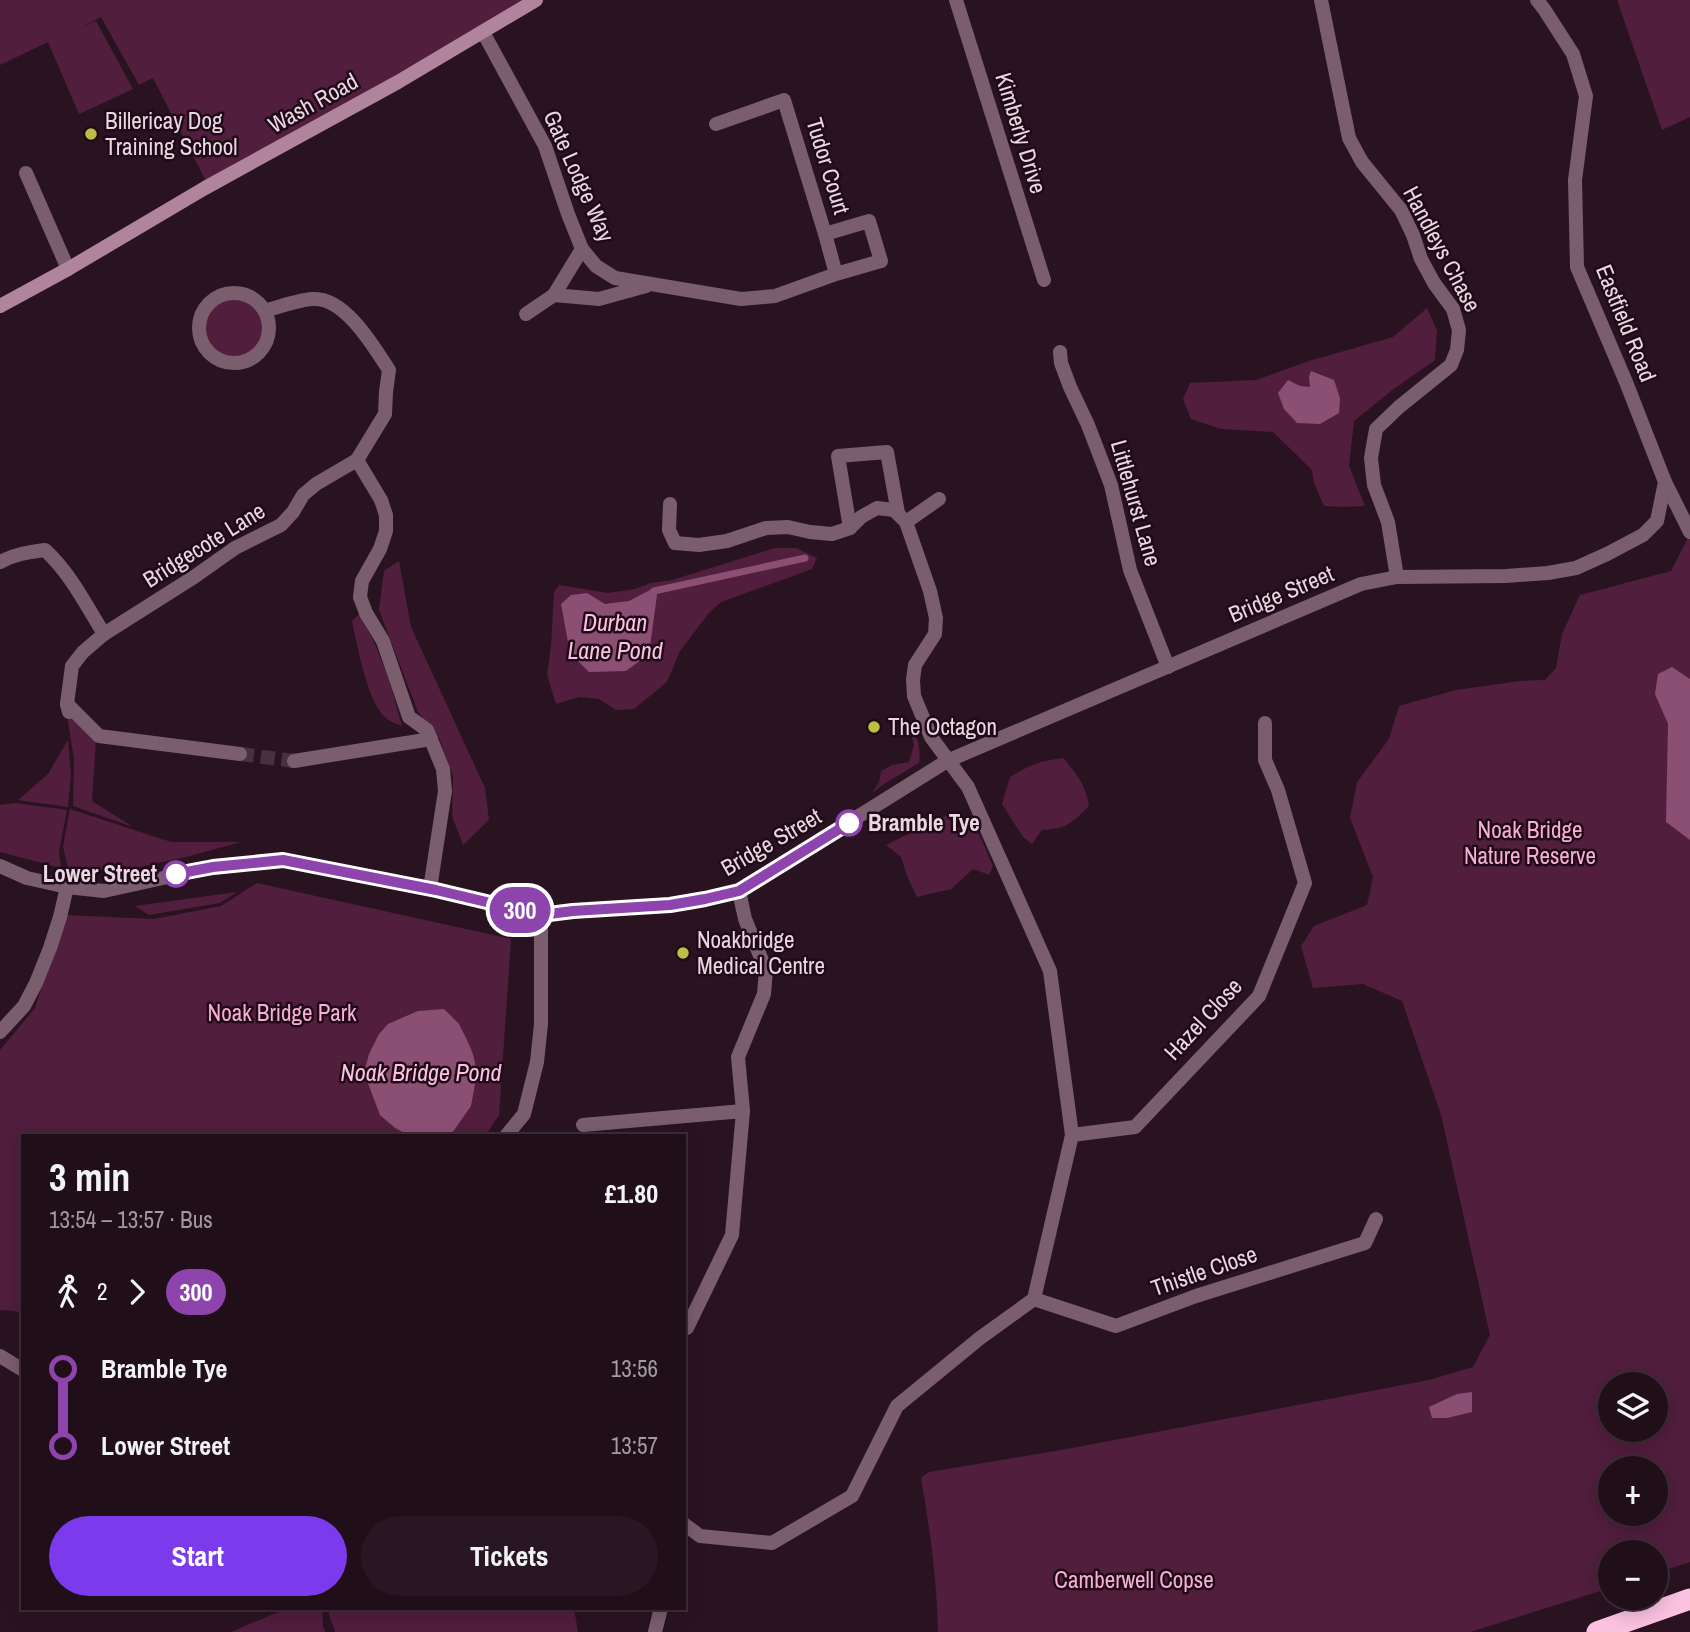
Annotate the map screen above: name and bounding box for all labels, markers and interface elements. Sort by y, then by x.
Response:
street label: Wash Road [262,65,363,140]
street label: Kimberly Drive [988,69,1055,197]
place label: Billericay Dog Training School [105,105,237,162]
street label: Gate Lodge Way [537,105,622,247]
street label: Tudor Court [799,114,858,218]
marker: Billericay Dog Training School [83,126,99,142]
street label: Handleys Chase [1396,180,1489,317]
street label: Eastfield Road [1589,260,1664,386]
street label: Littlehurst Lane [1104,436,1169,570]
street label: Bridgecote Lane [137,495,271,594]
street label: Bridge Street [1224,558,1338,630]
water label: Durban Lane Pond [567,606,664,666]
place label: The Octagon [888,711,997,742]
marker: The Octagon [866,719,882,735]
street label: Bridge Street [715,800,827,883]
place label: Bramble Tye [868,807,980,838]
marker: Bramble Tye [836,810,862,836]
park label: Noak Bridge Nature Reserve [1464,814,1596,871]
place label: Lower Street [43,858,157,889]
marker: Lower Street [163,861,189,887]
line badge: 300 [480,887,560,933]
text: 300 [504,894,536,926]
place label: Noakbridge Medical Centre [697,924,825,981]
marker: Noakbridge Medical Centre [675,945,691,961]
street label: Hazel Close [1157,971,1249,1066]
park label: Noak Bridge Park [208,997,357,1028]
water label: Noak Bridge Pond [341,1056,502,1088]
text: 3 min [49,1152,130,1203]
text: £1.80 [605,1176,658,1211]
text: 13:54 – 13:57 · Bus [49,1204,213,1235]
street label: Thistle Close [1147,1238,1261,1303]
icon: walk [49,1273,87,1311]
icon: forward [118,1273,156,1311]
text: 2 [97,1276,108,1307]
text: 300 [180,1276,212,1308]
text: Bramble Tye [101,1351,227,1386]
text: 13:56 [611,1353,658,1384]
map controls [1598,1372,1668,1610]
button: layers [1598,1372,1668,1442]
text: Lower Street [101,1428,230,1463]
text: 13:57 [611,1430,658,1461]
button: + [1598,1456,1668,1526]
button: Start [49,1516,347,1596]
button: Tickets [361,1516,658,1596]
button: − [1598,1540,1668,1610]
park label: Camberwell Copse [1054,1564,1214,1595]

